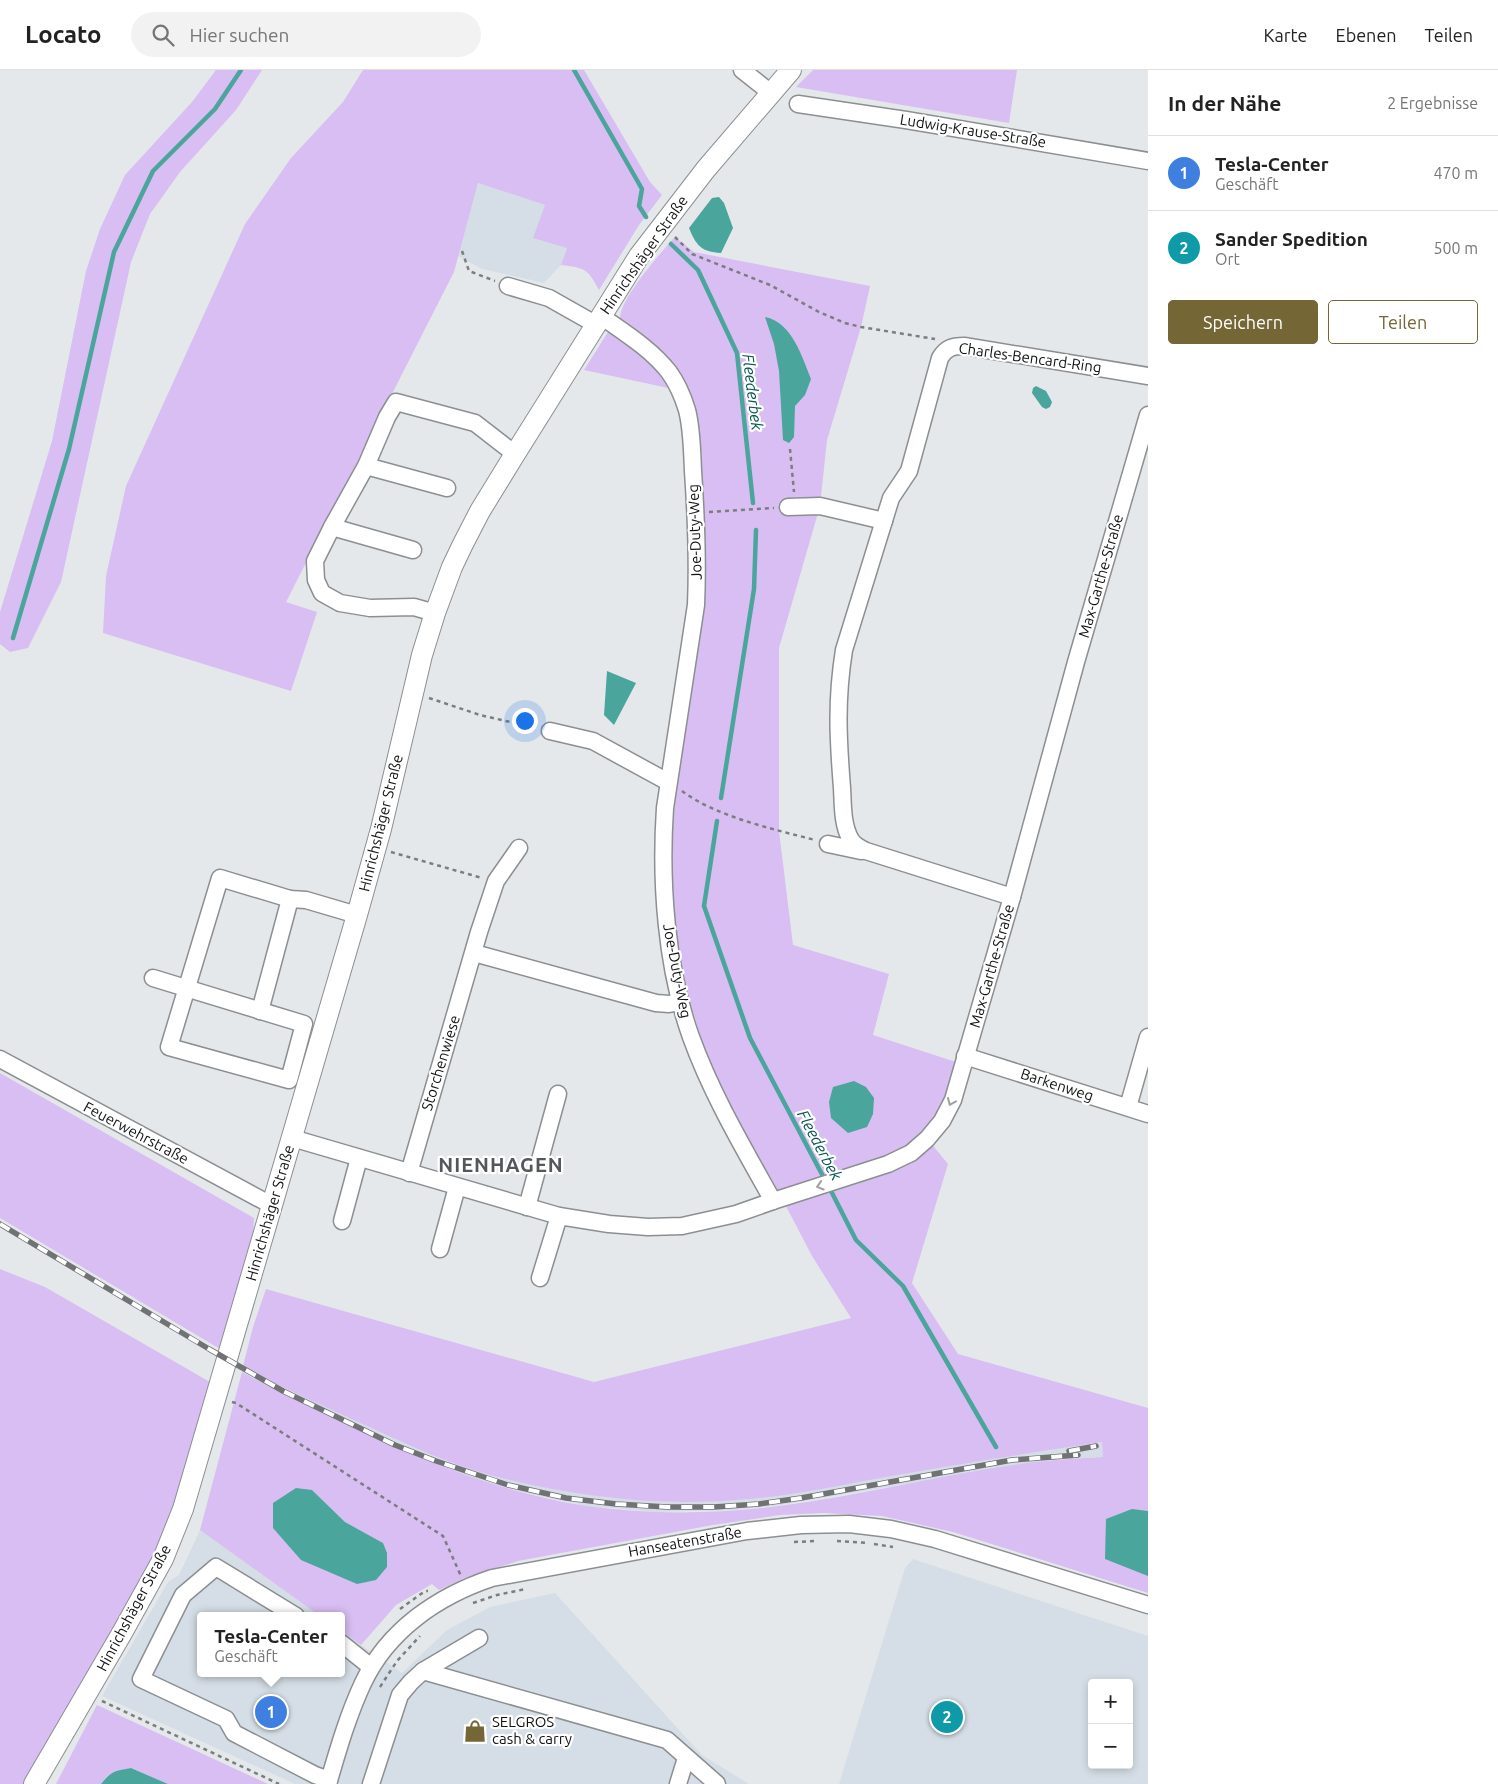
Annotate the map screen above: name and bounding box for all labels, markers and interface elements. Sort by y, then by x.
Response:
search box [131,12,481,57]
text: Locato [25,21,101,48]
icon: search [149,21,177,49]
text: Hier suchen [189,24,289,46]
text: Karte [1264,25,1308,45]
text: Ebenen [1336,25,1397,45]
text: Teilen [1425,25,1473,45]
text: In der Nähe [1168,91,1281,115]
text: 2 Ergebnisse [1387,94,1478,112]
street label: Ludwig-Krause-Straße [899,111,1047,150]
text: Tesla-Center [1215,153,1329,175]
text: 1 [1179,164,1189,182]
text: 470 m [1433,164,1478,182]
text: Geschäft [1215,175,1279,193]
street label: Hinrichshäger Straße [596,192,691,317]
text: Sander Spedition [1215,228,1368,250]
text: 2 [1179,239,1189,257]
text: 500 m [1433,239,1478,257]
text: Ort [1215,250,1240,268]
button: Speichern [1168,300,1318,344]
button: Teilen [1328,300,1478,344]
street label: Charles-Bencard-Ring [957,339,1103,376]
water label: Fleederbek [739,353,767,432]
street label: Joe-Duty-Weg [684,484,705,580]
street label: Max-Garthe-Straße [1075,512,1126,640]
your location [512,708,538,734]
street label: Hinrichshäger Straße [355,753,406,893]
street label: Max-Garthe-Straße [966,902,1017,1030]
street label: Joe-Duty-Weg [660,922,695,1020]
street label: Storchenwiese [418,1013,463,1113]
street label: Barkenweg [1019,1065,1096,1104]
one-way arrow [946,1097,957,1106]
street label: Feuerwehrstraße [81,1098,192,1167]
water label: Fleederbek [794,1107,846,1184]
street label: Hinrichshäger Straße [242,1143,297,1283]
district label: NIENHAGEN [438,1153,564,1176]
one-way arrow [816,1181,825,1191]
street label: Hanseatenstraße [627,1523,743,1560]
street label: Hinrichshäger Straße [93,1542,174,1674]
popup [197,1612,345,1677]
text: Tesla-Center [214,1625,328,1647]
text: Geschäft [214,1647,278,1665]
map controls [1088,1679,1133,1769]
button: + [1088,1679,1133,1724]
pin: 1 [255,1693,287,1731]
pin: 2 [931,1698,963,1736]
place label: SELGROS cash & carry [492,1713,572,1747]
shop icon: SELGROS cash & carry [462,1718,488,1744]
button: − [1088,1724,1133,1769]

